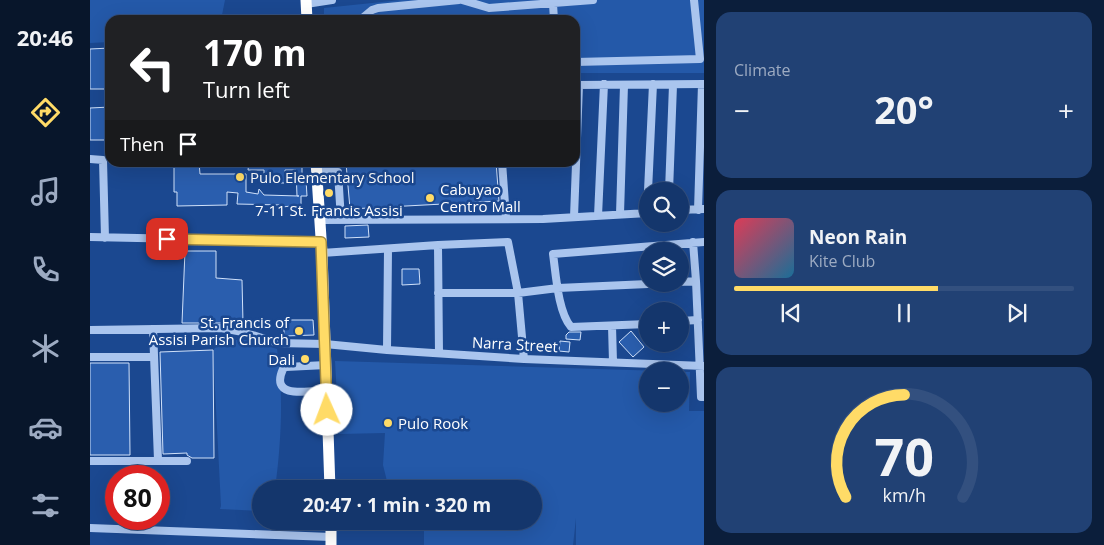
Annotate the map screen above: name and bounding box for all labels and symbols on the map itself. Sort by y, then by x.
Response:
place label: Pulo Elementary School [250,167,415,187]
marker: Pulo Elementary School [234,171,246,183]
place label: Cabuyao Centro Mall [440,179,521,216]
marker: 7-11 St. Francis Assisi [323,187,335,199]
marker: Cabuyao Centro Mall [424,192,436,204]
place label: 7-11 St. Francis Assisi [255,200,403,220]
pin [146,218,188,260]
place label: St. Francis of Assisi Parish Church [149,312,290,349]
marker: St. Francis of Assisi Parish Church [293,325,305,337]
street label: Narra Street [472,332,558,356]
place label: Dali [268,349,295,369]
marker: Dali [299,353,311,365]
position arrow [300,383,352,435]
place label: Pulo Rook [398,413,468,433]
marker: Pulo Rook [382,417,394,429]
speed limit sign: 80 [105,465,170,530]

